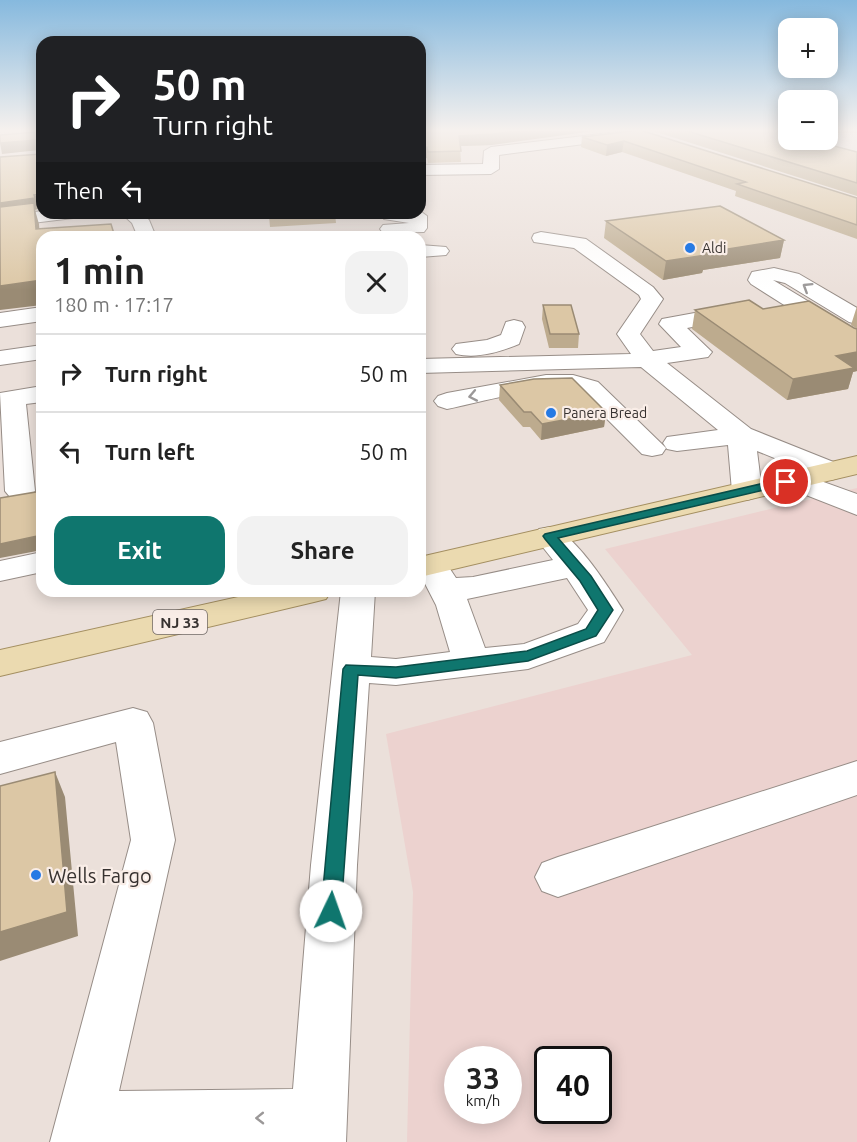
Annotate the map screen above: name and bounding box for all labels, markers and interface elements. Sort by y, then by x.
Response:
map controls [778,18,838,150]
button: + [778,18,838,78]
icon: right [54,60,132,138]
text: 50 m [153,61,247,108]
button: − [778,90,838,150]
text: Turn right [153,110,273,140]
icon: left [116,174,149,207]
text: Then [54,178,104,203]
place label: Aldi [702,240,726,256]
marker: Aldi [683,241,697,255]
text: 1 min [54,250,145,291]
button: close [345,251,408,314]
one-way arrow [803,283,813,295]
text: 180 m · 17:17 [54,293,174,316]
icon: right [54,357,87,390]
text: Turn right [105,361,207,386]
text: 50 m [359,361,408,386]
one-way arrow [469,389,479,402]
place label: Panera Bread [563,405,647,421]
marker: Panera Bread [544,406,558,420]
icon: left [54,435,87,468]
text: Turn left [105,439,195,464]
text: 50 m [359,439,408,464]
pin [760,456,811,507]
icon: arrive [769,465,802,498]
button: Exit [54,516,225,585]
button: Share [237,516,408,585]
road number: NJ 33 [153,610,207,634]
place label: Wells Fargo [48,864,152,887]
marker: Wells Fargo [29,868,43,882]
position arrow [299,879,363,943]
speed limit sign: 40 [534,1046,612,1124]
text: 33 [466,1061,500,1095]
text: km/h [466,1092,500,1109]
one-way arrow [256,1112,265,1124]

